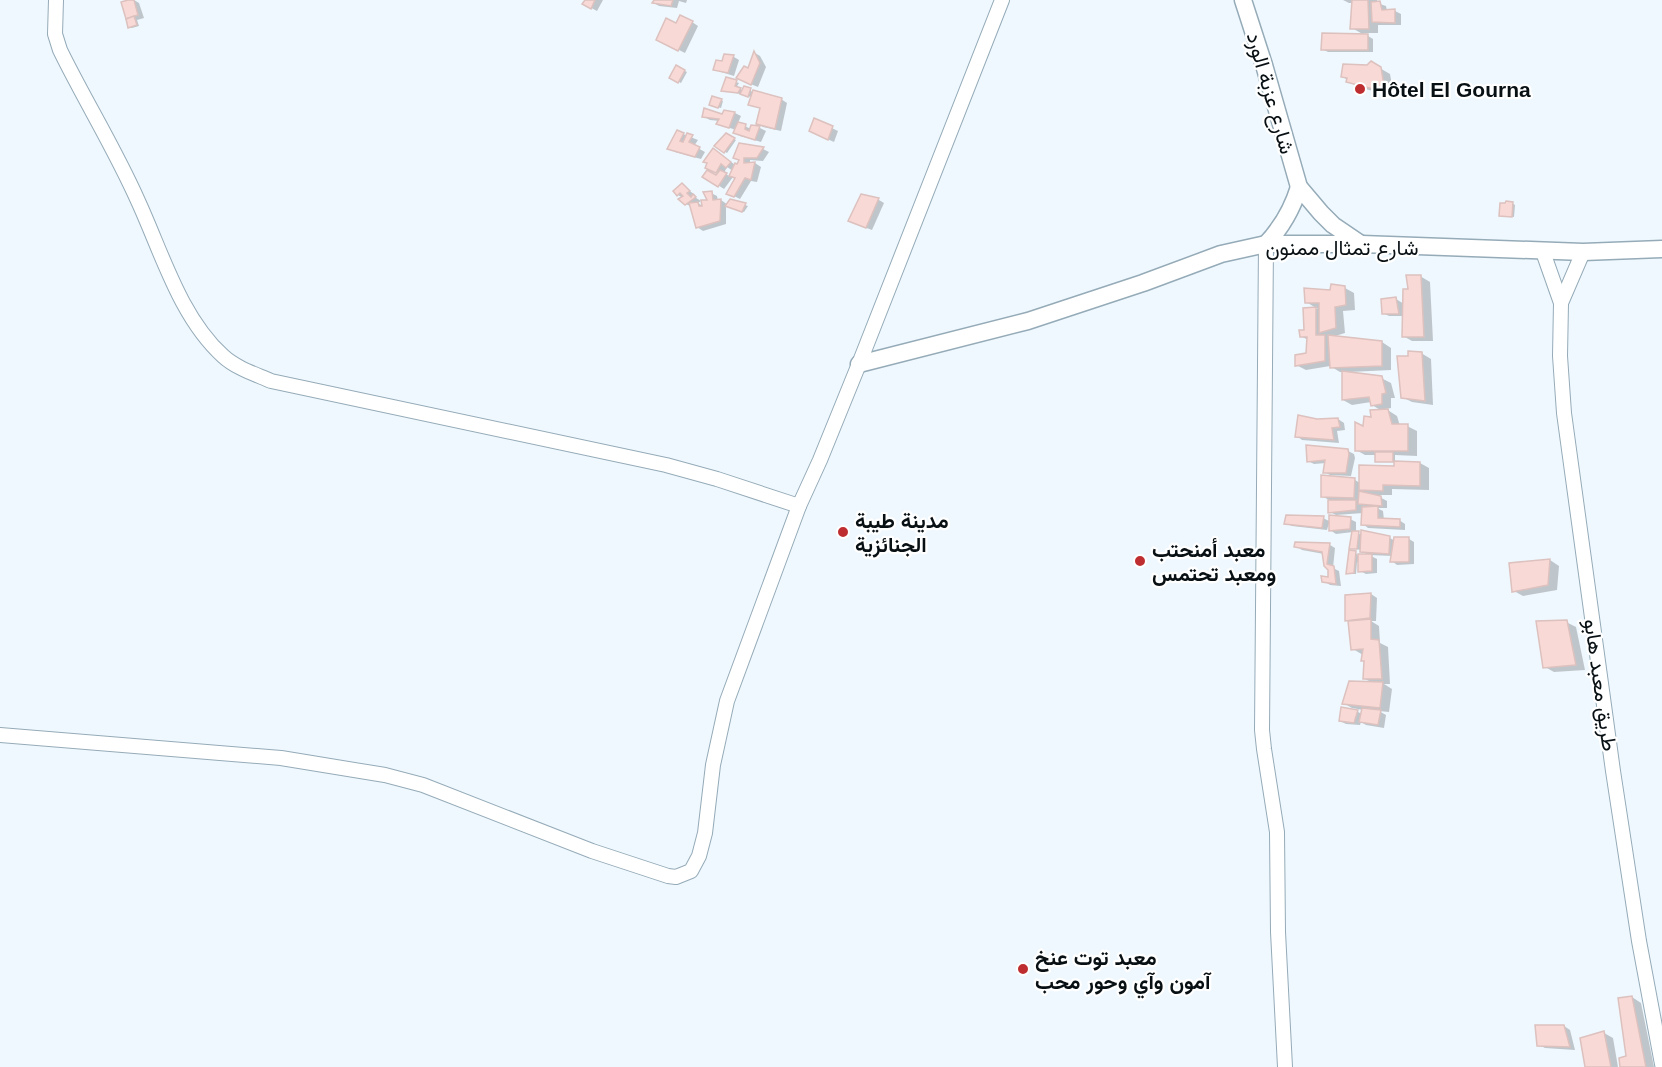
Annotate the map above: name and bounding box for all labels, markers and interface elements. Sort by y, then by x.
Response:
street label: شارع عزبة الورد [1240,30,1299,157]
place label: Hôtel El Gourna [1372,78,1531,101]
marker: Hôtel El Gourna [1353,82,1367,96]
street label: شارع تمثال ممنون [1265,236,1419,262]
place label: مدينة طيبة الجنائزية [855,509,949,558]
marker: مدينة طيبة الجنائزية [836,525,850,539]
place label: معبد أمنحتب ومعبد تحتمس [1152,537,1276,587]
marker: معبد أمنحتب ومعبد تحتمس [1133,554,1147,568]
street label: طريق معبد هابو [1578,617,1622,753]
place label: معبد توت عنخ آمون وآي وحور محب [1035,946,1212,999]
marker: معبد توت عنخ آمون وآي وحور محب [1016,962,1030,976]

